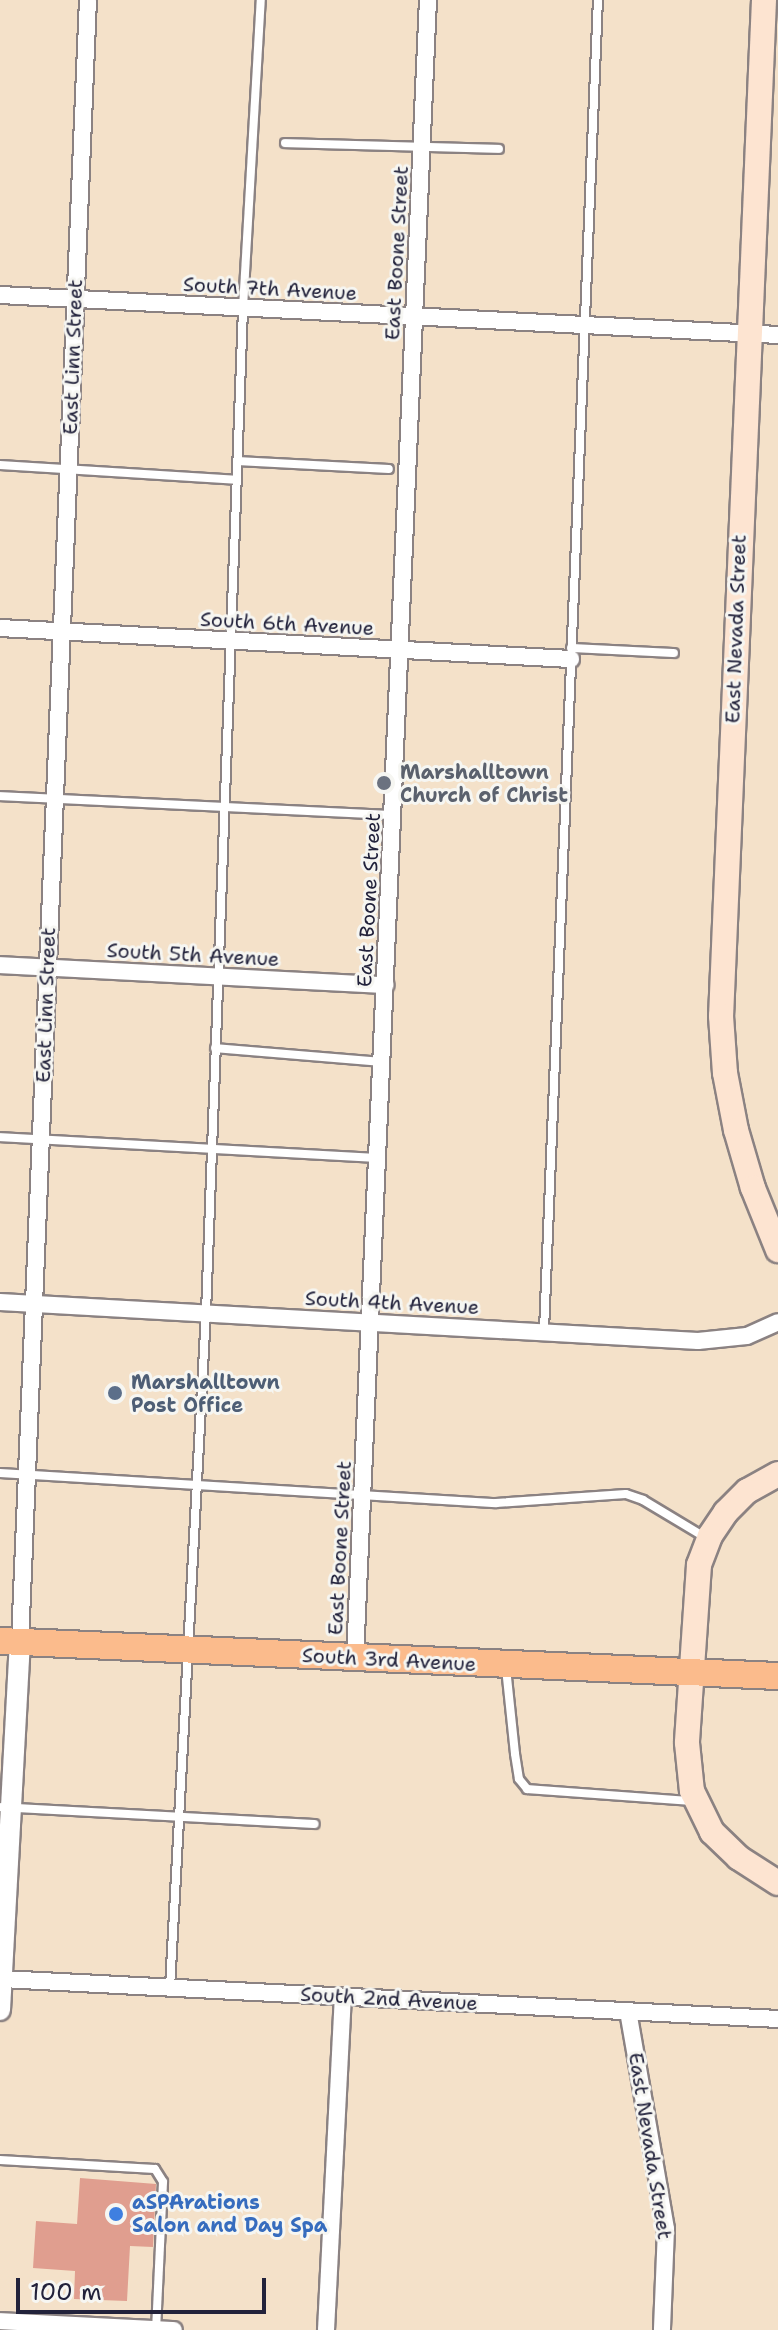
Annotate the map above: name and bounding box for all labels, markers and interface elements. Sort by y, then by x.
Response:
street label: East Boone Street [380,165,414,341]
street label: South 7th Avenue [182,272,358,306]
street label: East Linn Street [58,279,88,435]
street label: East Nevada Street [721,534,751,724]
street label: South 6th Avenue [199,607,375,641]
place label: Marshalltown Church of Christ [400,760,568,807]
marker: Marshalltown Church of Christ [375,774,393,792]
street label: East Boone Street [352,812,386,988]
street label: East Linn Street [31,927,61,1083]
street label: South 5th Avenue [106,938,280,972]
street label: South 4th Avenue [304,1286,480,1320]
place label: Marshalltown Post Office [131,1370,280,1417]
marker: Marshalltown Post Office [106,1384,124,1402]
street label: East Boone Street [323,1460,357,1636]
street label: South 3rd Avenue [301,1643,477,1677]
street label: South 2nd Avenue [300,1982,478,2016]
street label: East Nevada Street [623,2051,677,2241]
place label: aSPArations Salon and Day Spa [132,2190,328,2237]
marker: aSPArations Salon and Day Spa [107,2205,125,2223]
scale bar [20,2262,270,2312]
text: 100 m [30,2276,102,2308]

